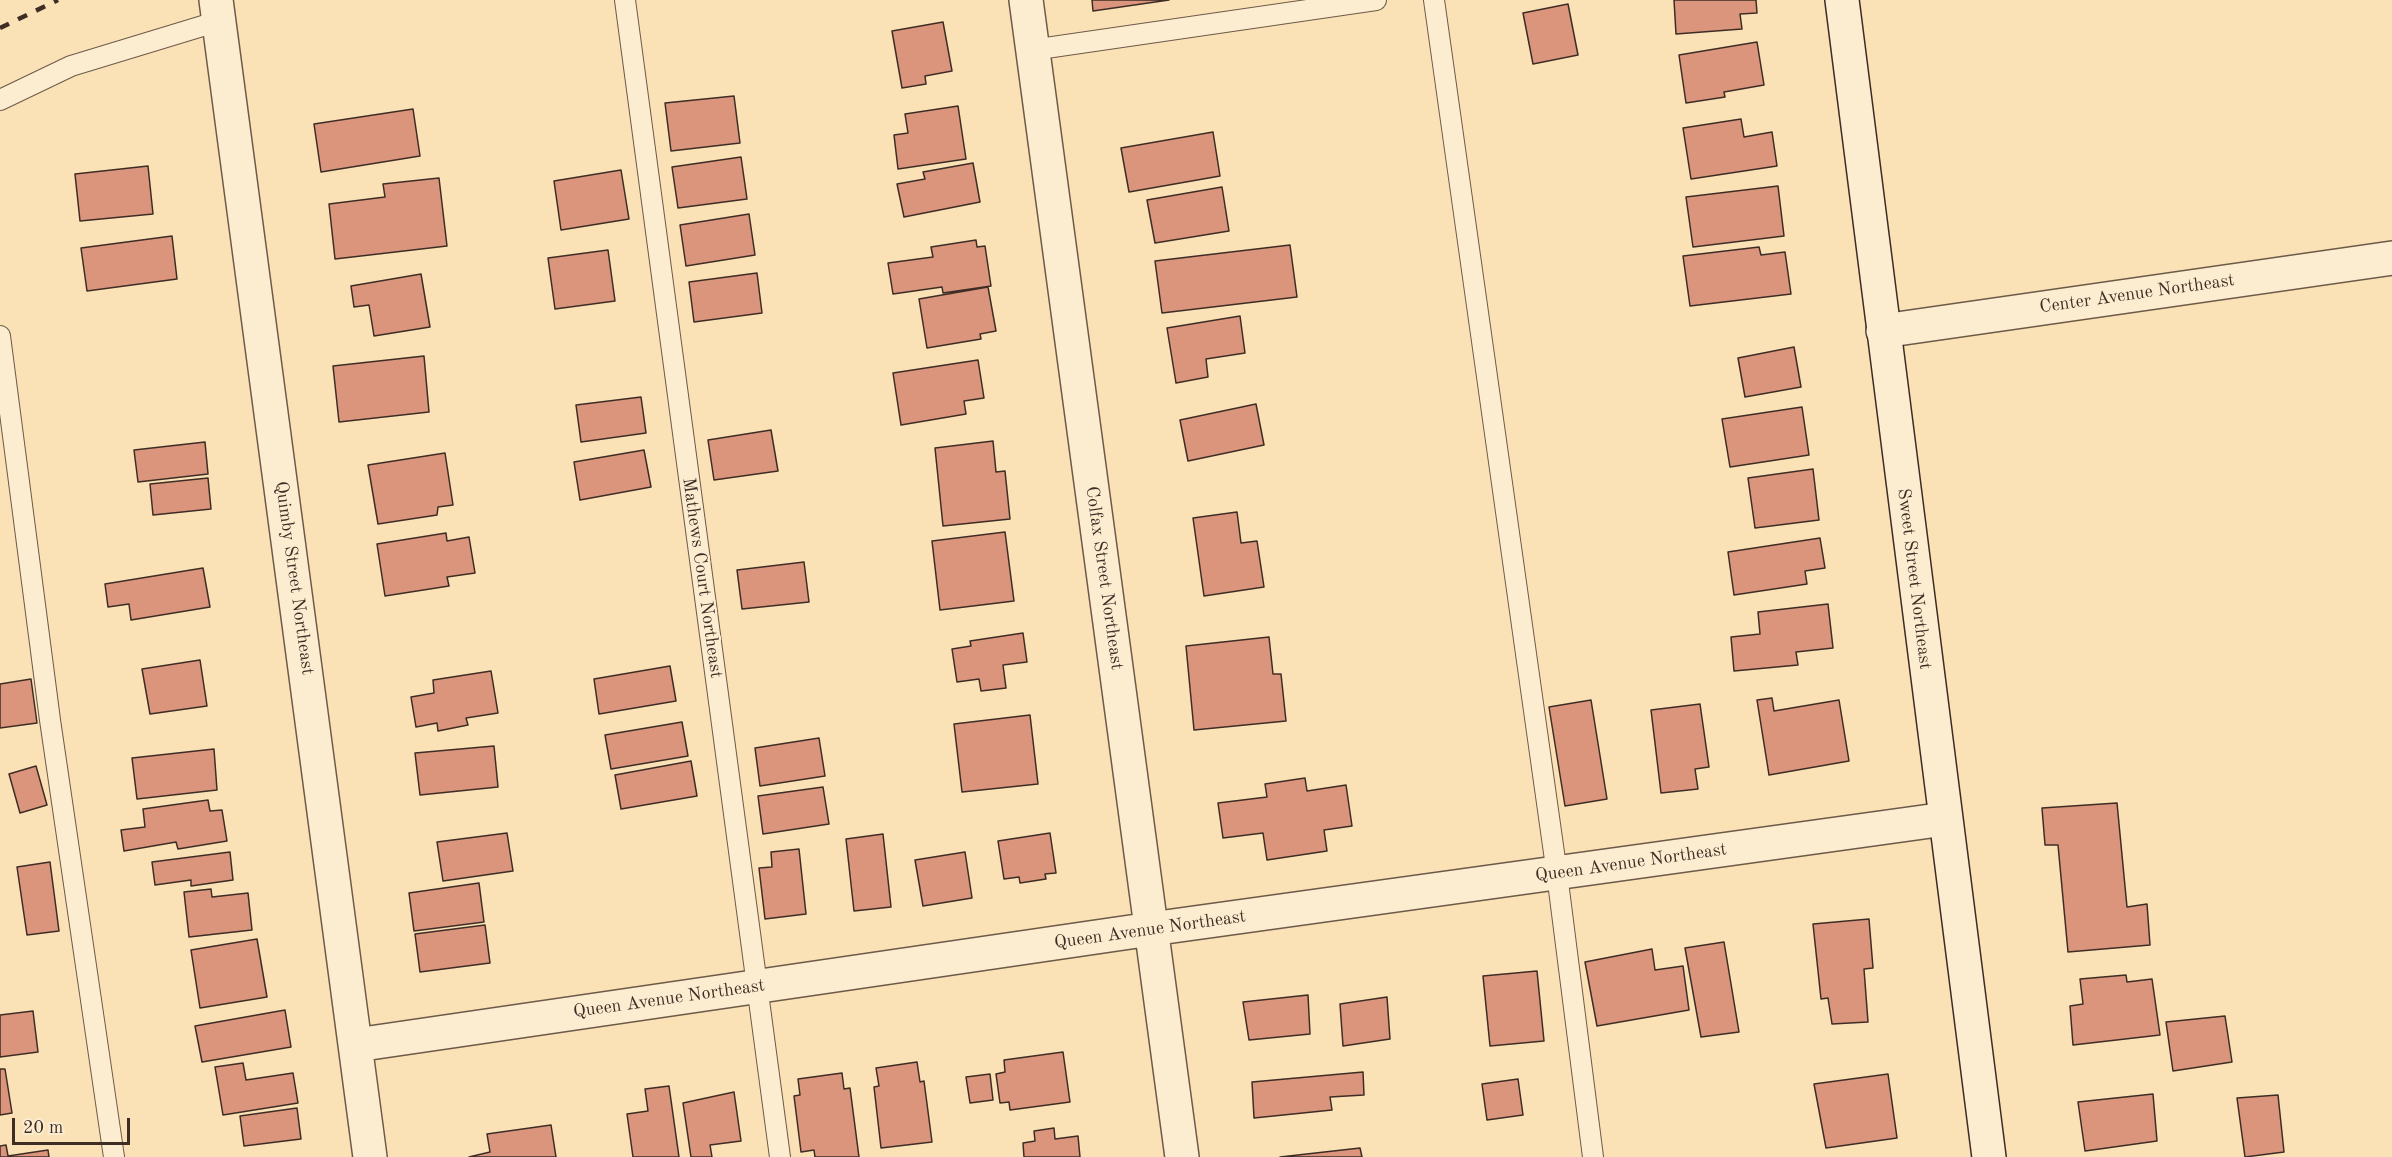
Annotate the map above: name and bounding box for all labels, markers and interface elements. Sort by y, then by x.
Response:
street label: Center Avenue Northeast [2038,270,2236,318]
street label: Mathews Court Northeast [677,476,727,680]
street label: Quimby Street Northeast [270,480,318,676]
street label: Colfax Street Northeast [1080,485,1128,671]
street label: Sweet Street Northeast [1892,487,1936,671]
street label: Queen Avenue Northeast [1534,839,1728,887]
street label: Queen Avenue Northeast [1053,906,1247,954]
street label: Queen Avenue Northeast [572,975,766,1023]
scale bar [15,1106,134,1144]
text: 20 m [23,1119,63,1137]

